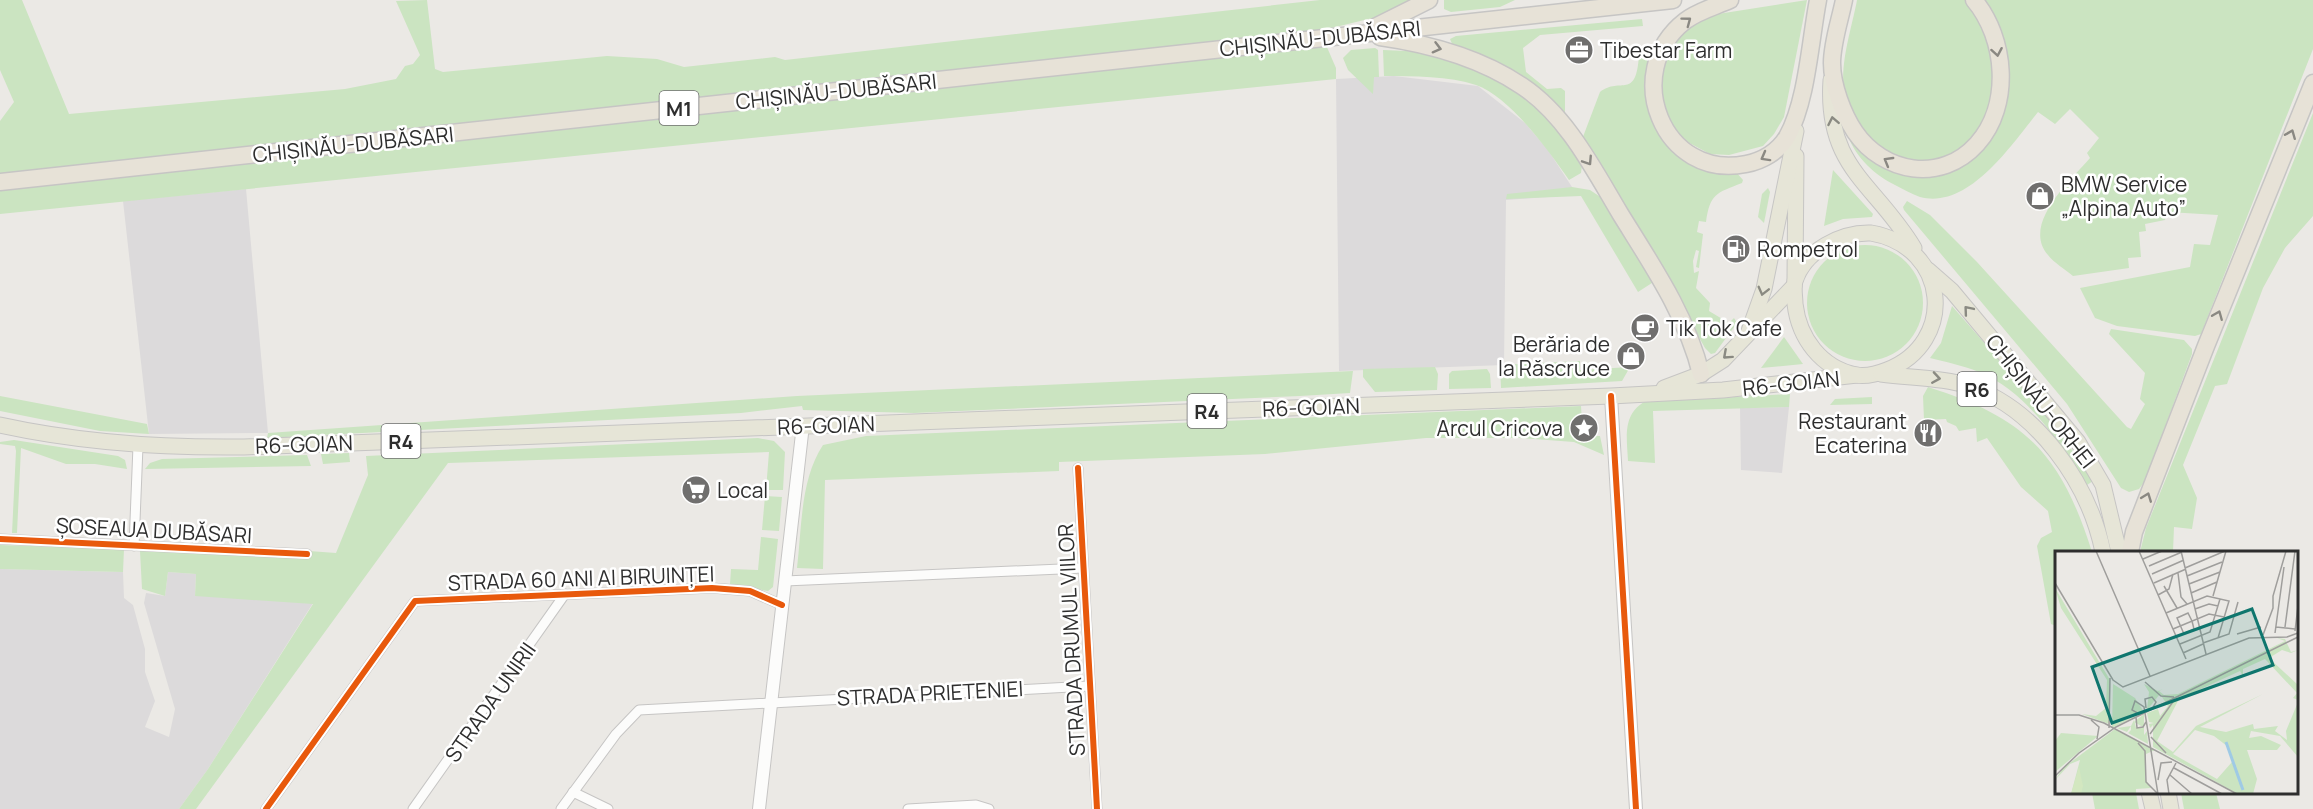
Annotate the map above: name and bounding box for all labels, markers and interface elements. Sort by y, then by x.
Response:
street label: CHIȘINĂU-DUBĂSARI [1218,14,1422,62]
one-way arrow [1680,17,1691,28]
office icon: Tibestar Farm [1563,34,1595,66]
place label: Tibestar Farm [1600,36,1732,64]
one-way arrow [1431,41,1441,53]
one-way arrow [1991,48,2003,57]
street label: CHIȘINĂU-DUBĂSARI [734,67,938,115]
road number: M1 [660,91,698,125]
one-way arrow [1827,117,1840,127]
street label: CHIȘINĂU-DUBĂSARI [251,120,455,168]
one-way arrow [2284,130,2296,141]
one-way arrow [1761,150,1771,161]
one-way arrow [1581,155,1592,166]
one-way arrow [1883,157,1894,168]
place label: BMW Service „Alpina Auto” [2061,170,2187,222]
shop icon: BMW Service „Alpina Auto” [2024,180,2056,212]
fuel station icon: Rompetrol [1720,233,1752,265]
place label: Rompetrol [1757,235,1858,263]
one-way arrow [1758,286,1771,296]
one-way arrow [1964,306,1975,317]
one-way arrow [2211,310,2223,321]
cafe icon: Tik Tok Cafe [1629,312,1661,344]
place label: Tik Tok Cafe [1666,314,1782,342]
street label: CHIȘINĂU-ORHEI [1980,328,2102,474]
place label: Berăria de la Răscruce [1498,330,1610,382]
shop icon: Berăria de la Răscruce [1615,340,1647,372]
one-way arrow [1724,348,1734,359]
street label: R6-GOIAN [1741,364,1841,402]
one-way arrow [1931,372,1940,384]
road number: R6 [1958,372,1996,406]
street label: R6-GOIAN [1262,391,1360,423]
road number: R4 [1188,394,1226,428]
place label: Restaurant Ecaterina [1798,407,1907,459]
street label: R6-GOIAN [777,409,875,441]
place icon: Arcul Cricova [1568,412,1600,444]
place label: Arcul Cricova [1437,414,1563,442]
restaurant icon: Restaurant Ecaterina [1912,417,1944,449]
road number: R4 [382,424,420,458]
street label: R6-GOIAN [255,428,353,460]
supermarket icon: Local [680,474,712,506]
place label: Local [717,476,768,504]
one-way arrow [2140,492,2153,503]
street label: ȘOSEAUA DUBĂSARI [55,511,253,549]
street label: STRADA DRUMUL VIILOR [1051,523,1091,757]
inset map [2055,551,2298,794]
street label: STRADA 60 ANI AI BIRUINȚEI [447,559,715,597]
street label: STRADA UNIRII [438,637,542,767]
street label: STRADA PRIETENIEI [836,674,1024,712]

